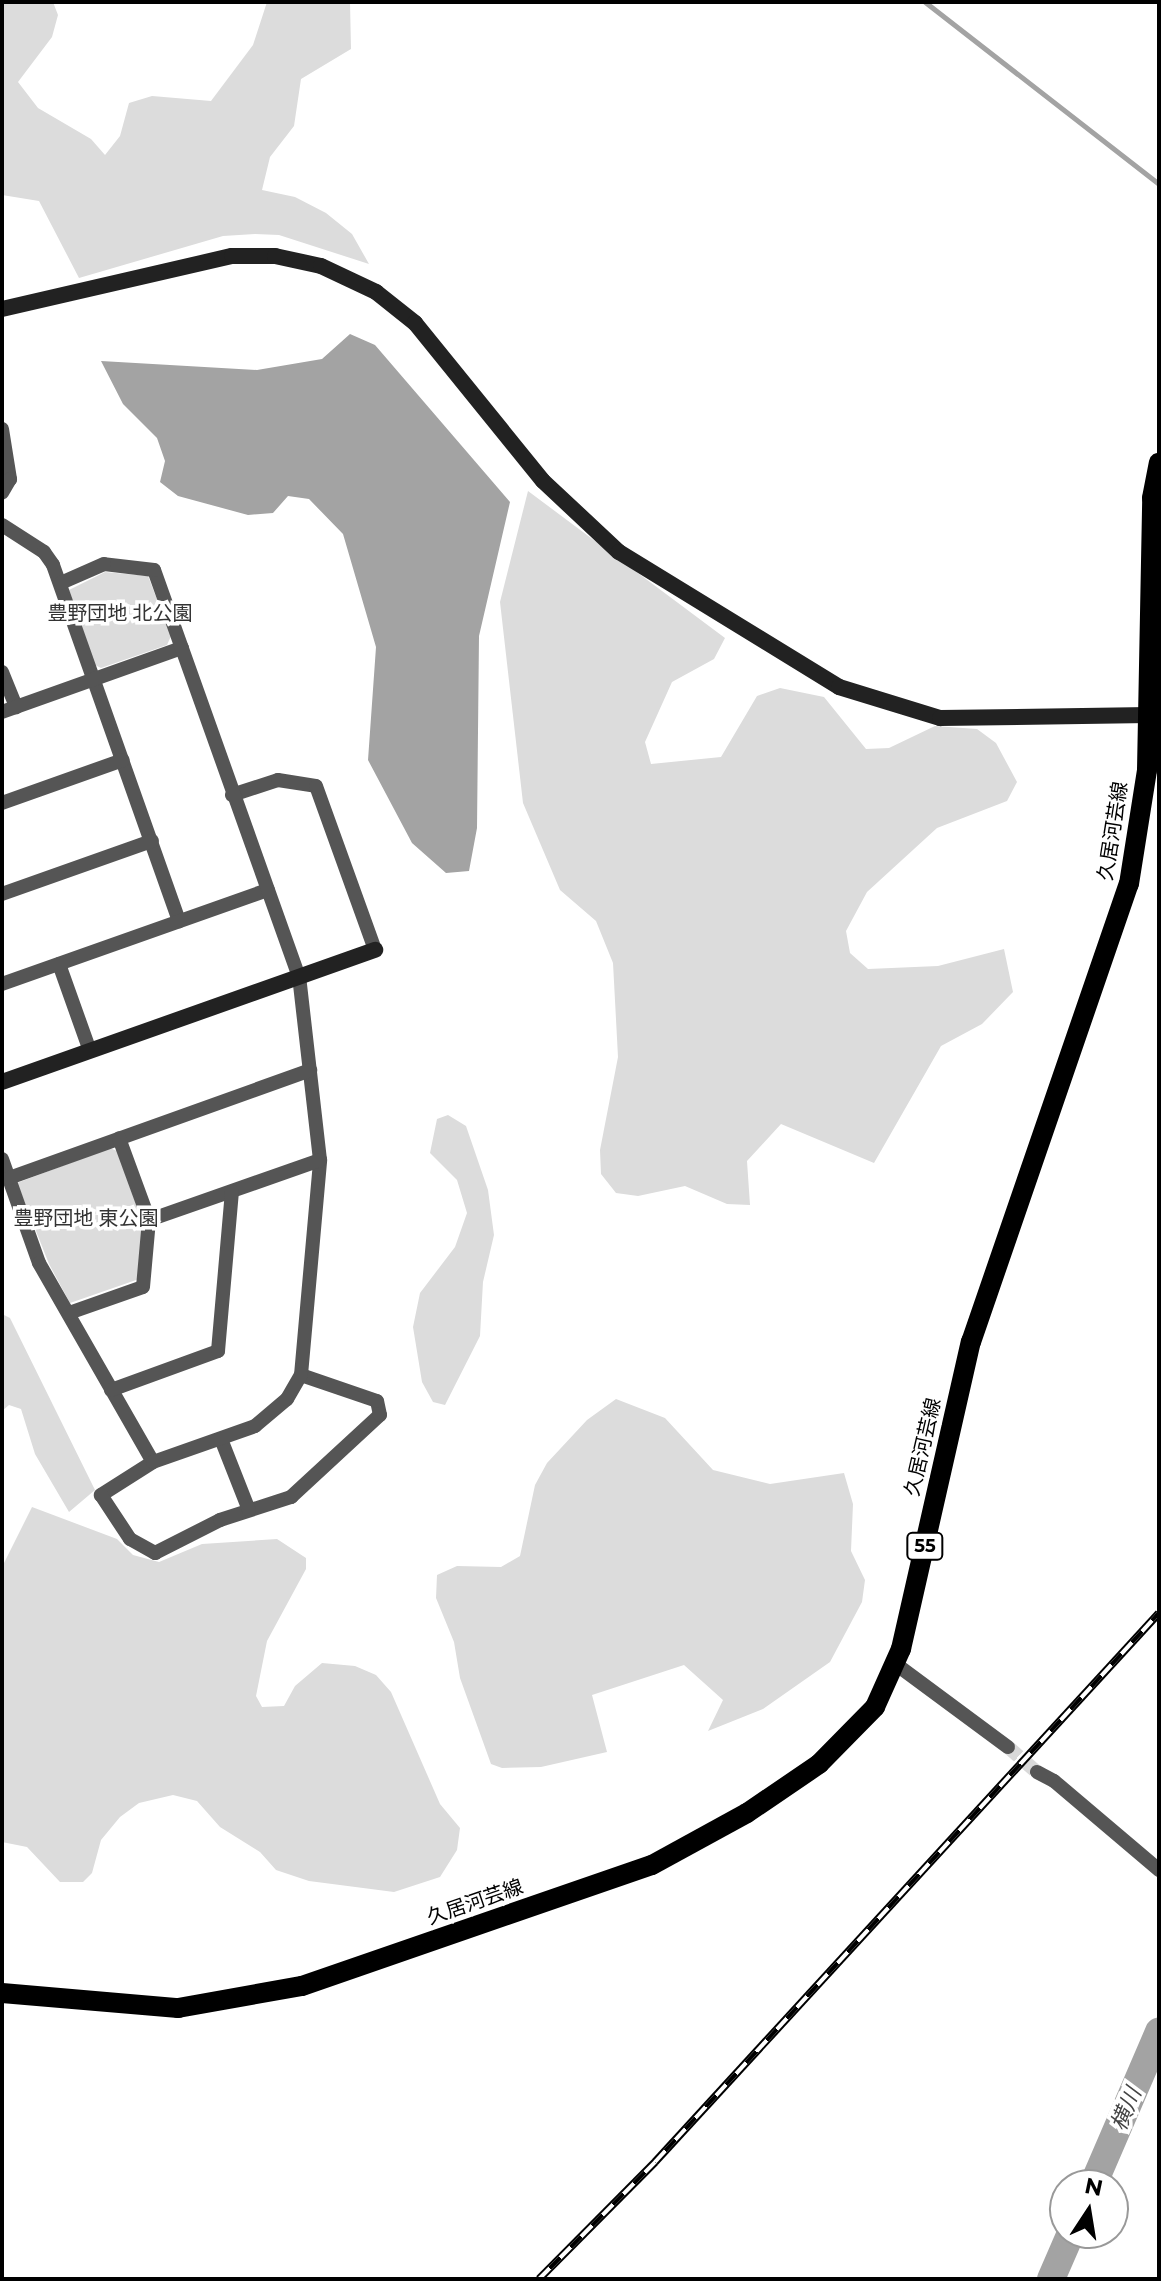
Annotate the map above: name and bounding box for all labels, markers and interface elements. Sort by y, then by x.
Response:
park label: 豊野団地 北公園 [47,601,193,625]
street label: 久居河芸線 [1093,780,1133,882]
park label: 豊野団地 東公園 [13,1206,159,1230]
street label: 久居河芸線 [900,1396,946,1498]
road number: 55 [905,1532,945,1560]
street label: 久居河芸線 [424,1874,526,1930]
water label: 横川 [1105,2084,1147,2134]
north arrow [1049,2169,1129,2249]
text: N [1082,2172,1105,2202]

